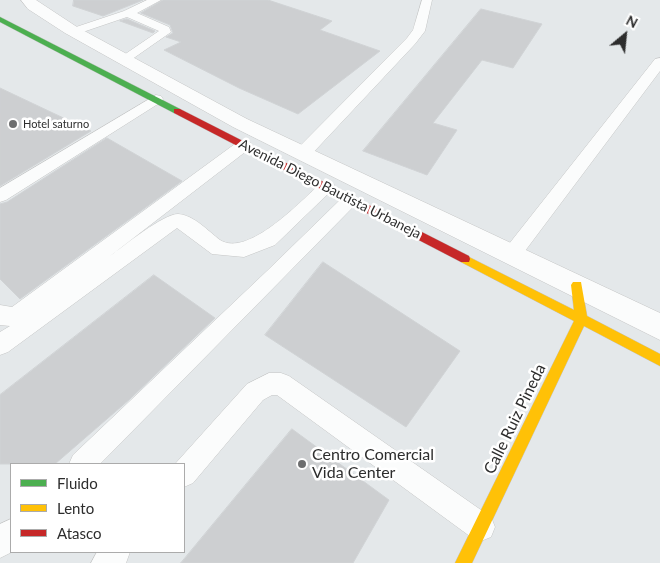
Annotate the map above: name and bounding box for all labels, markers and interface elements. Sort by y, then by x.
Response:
north arrow [600,10,650,60]
text: N [624,11,641,31]
place label: Hotel saturno [23,117,89,131]
marker: Hotel saturno [7,118,19,130]
street label: Avenida Diego Bautista Urbaneja [236,136,424,242]
street label: Calle Ruiz Pineda [480,361,550,477]
place label: Centro Comercial Vida Center [312,445,434,483]
marker: Centro Comercial Vida Center [296,458,308,470]
legend [10,463,185,553]
text: Fluido [57,474,98,492]
text: Lento [57,499,94,517]
text: Atasco [57,524,102,542]

